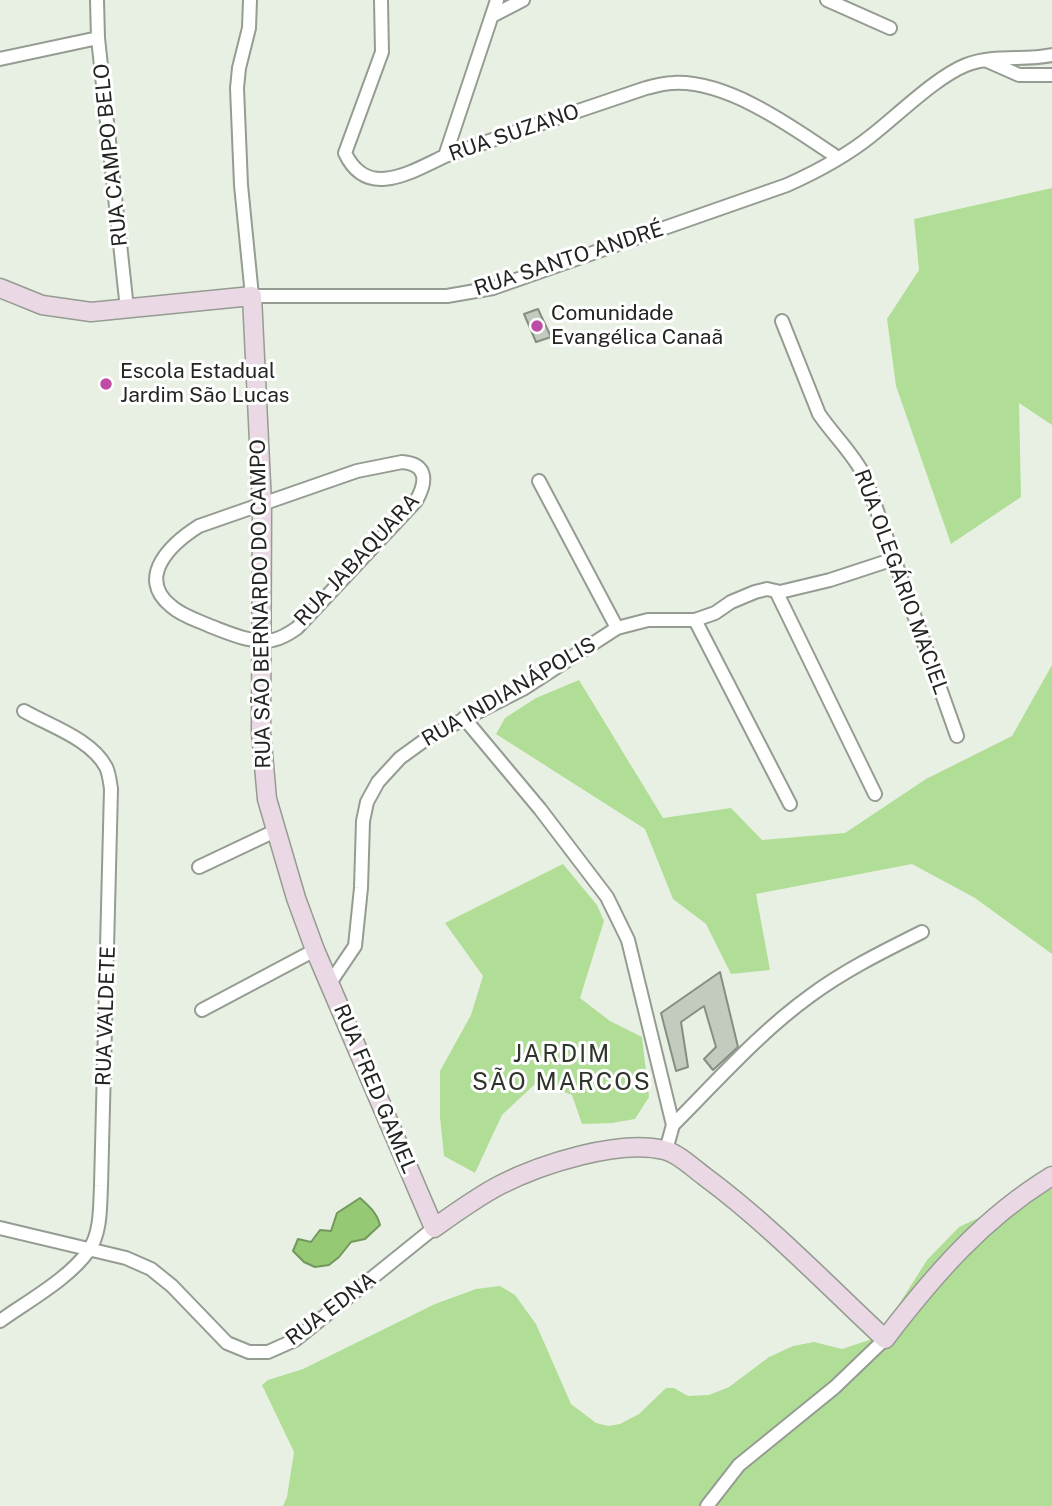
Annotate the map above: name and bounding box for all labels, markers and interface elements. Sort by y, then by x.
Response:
street label: RUA CAMPO BELO [89,62,133,248]
street label: RUA SUZANO [445,99,583,167]
street label: RUA SANTO ANDRÉ [471,216,667,302]
place label: Comunidade Evangélica Canaã [551,301,723,351]
marker: Comunidade Evangélica Canaã [529,318,545,334]
place label: Escola Estadual Jardim São Lucas [120,359,289,409]
marker: Escola Estadual Jardim São Lucas [98,376,114,392]
street label: RUA SÃO BERNARDO DO CAMPO [246,439,276,769]
street label: RUA OLEGÁRIO MACIEL [848,466,954,698]
street label: RUA JABAQUARA [289,489,425,631]
street label: RUA INDIANÁPOLIS [418,632,600,752]
street label: RUA VALDETE [91,946,121,1086]
street label: RUA FRED GAMEL [328,1001,422,1177]
district label: JARDIM SÃO MARCOS [473,1041,651,1097]
street label: RUA EDNA [281,1267,381,1351]

